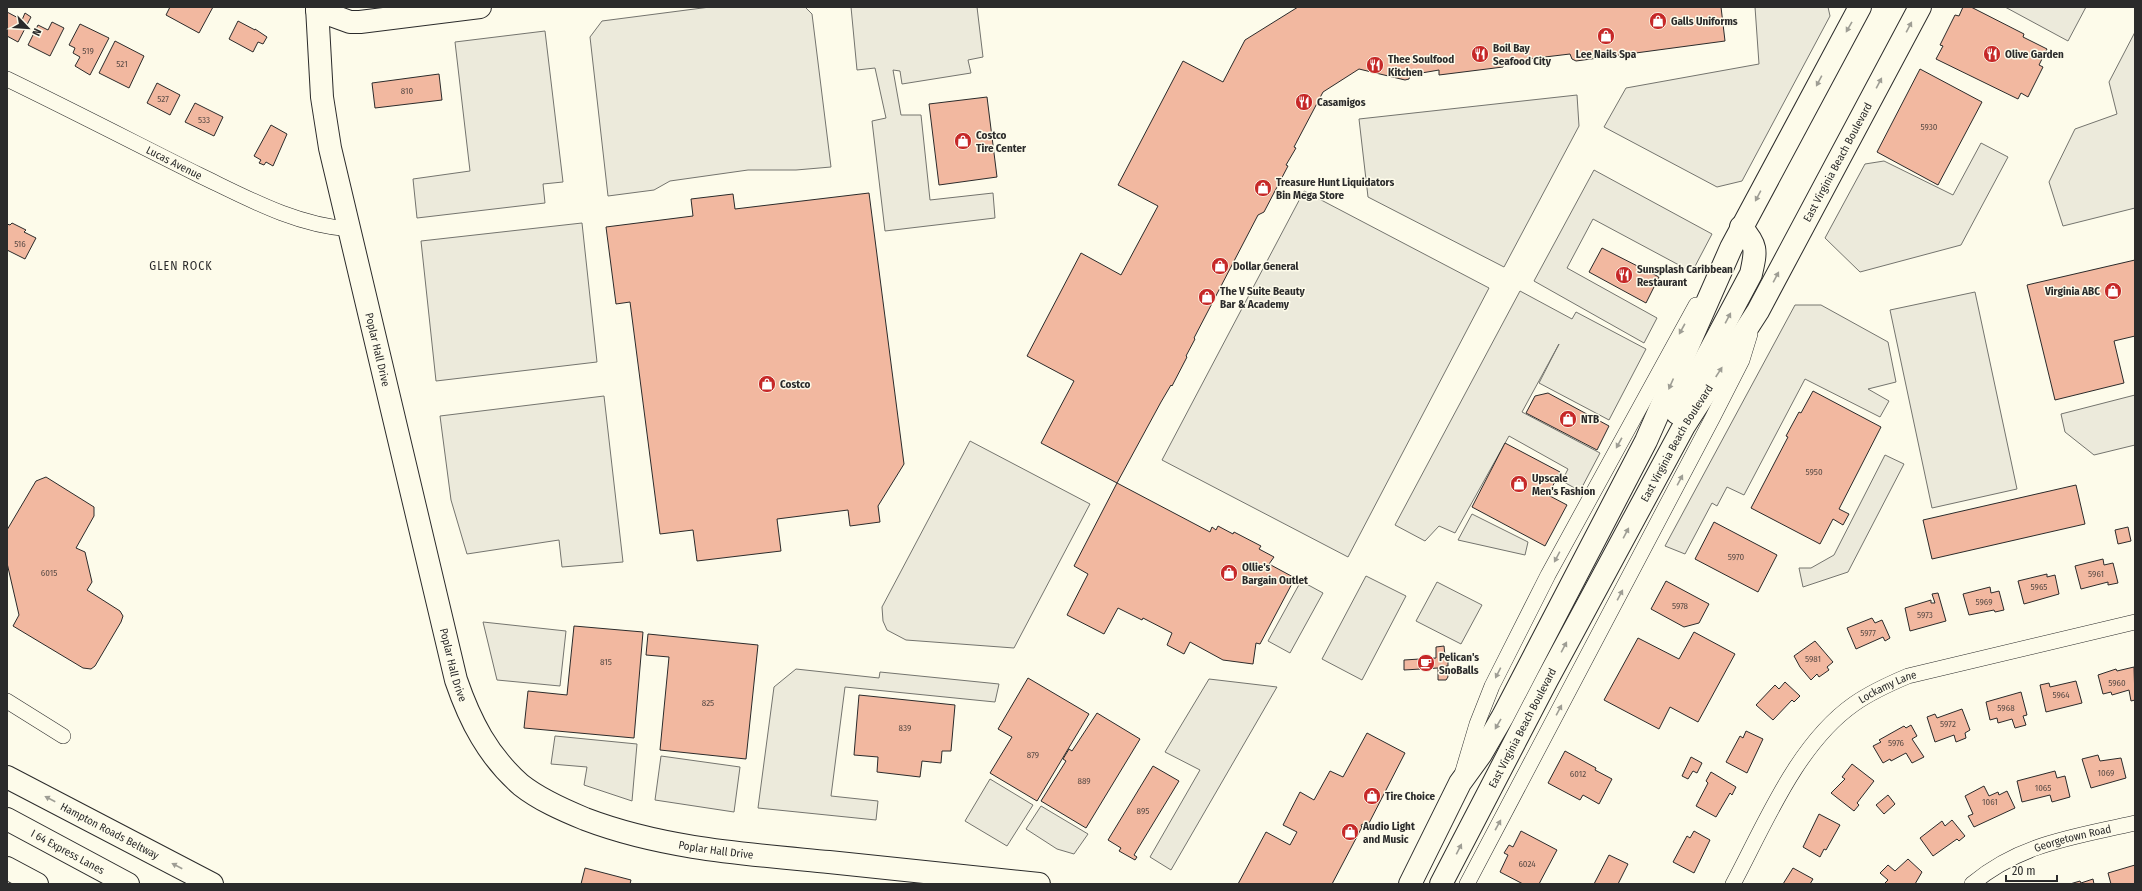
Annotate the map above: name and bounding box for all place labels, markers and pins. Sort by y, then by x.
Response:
shop icon: Galls Uniforms [1648,11,1668,31]
place label: Galls Uniforms [1671,15,1738,28]
shop icon: Lee Nails Spa [1596,26,1616,46]
place label: Boil Bay Seafood City [1493,42,1552,68]
restaurant icon: Boil Bay Seafood City [1470,44,1490,64]
restaurant icon: Olive Garden [1982,44,2002,64]
place label: Lee Nails Spa [1576,48,1637,61]
place label: Olive Garden [2005,48,2064,61]
place label: Thee Soulfood Kitchen [1388,53,1454,79]
restaurant icon: Thee Soulfood Kitchen [1365,55,1385,75]
restaurant icon: Casamigos [1294,92,1314,112]
place label: Casamigos [1317,96,1366,109]
place label: Costco Tire Center [976,129,1027,155]
shop icon: Costco Tire Center [953,131,973,151]
place label: Treasure Hunt Liquidators Bin Mega Store [1276,176,1394,202]
shop icon: Treasure Hunt Liquidators Bin Mega Store [1253,178,1273,198]
shop icon: Dollar General [1210,256,1230,276]
place label: Dollar General [1233,260,1300,273]
place label: Sunsplash Caribbean Restaurant [1637,263,1733,289]
restaurant icon: Sunsplash Caribbean Restaurant [1614,265,1634,285]
shop icon: Virginia ABC [2103,281,2123,301]
place label: The V Suite Beauty Bar & Academy [1220,285,1306,311]
place label: Virginia ABC [2044,285,2100,298]
shop icon: The V Suite Beauty Bar & Academy [1197,287,1217,307]
shop icon: Costco [757,374,777,394]
place label: Costco [780,378,810,391]
shop icon: NTB [1558,409,1578,429]
place label: NTB [1581,413,1599,426]
place label: Upscale Men's Fashion [1532,472,1596,498]
shop icon: Upscale Men's Fashion [1509,474,1529,494]
place label: Ollie's Bargain Outlet [1242,561,1308,587]
shop icon: Ollie's Bargain Outlet [1219,563,1239,583]
place label: Pelican's SnoBalls [1439,651,1479,677]
cafe icon: Pelican's SnoBalls [1416,653,1436,673]
shop icon: Tire Choice [1362,786,1382,806]
place label: Tire Choice [1385,790,1436,803]
place label: Audio Light and Music [1362,820,1415,846]
shop icon: Audio Light and Music [1340,822,1360,842]

